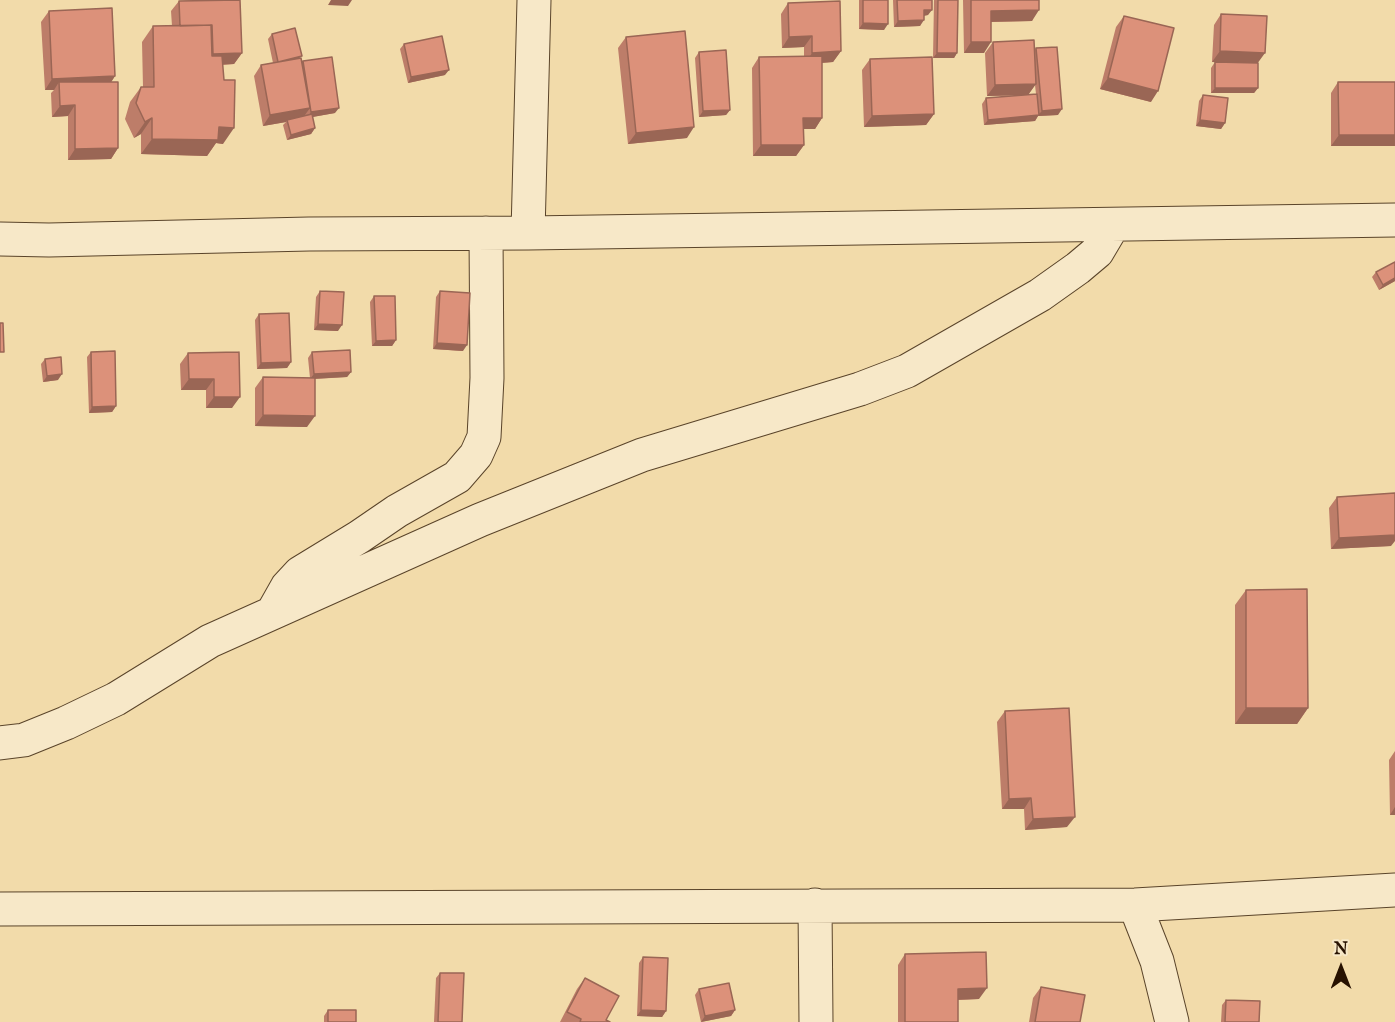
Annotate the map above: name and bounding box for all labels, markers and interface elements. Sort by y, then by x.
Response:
north arrow [1311,938,1371,998]
text: N [1334,940,1348,960]

